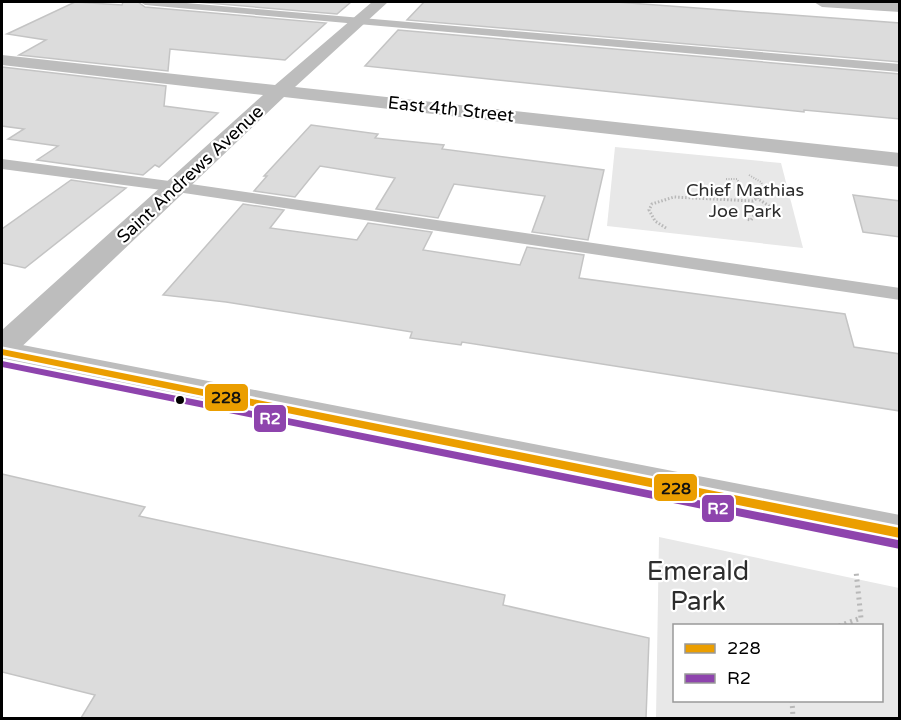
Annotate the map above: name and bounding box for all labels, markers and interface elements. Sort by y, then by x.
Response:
street label: East 4th Street [387,91,515,127]
street label: Saint Andrews Avenue [112,100,268,248]
park label: Chief Mathias Joe Park [686,179,804,222]
line badge: 228 [204,383,249,412]
text: 228 [211,388,241,408]
unlabelled marker [174,394,186,406]
line badge: R2 [253,404,287,433]
text: R2 [259,409,281,429]
line badge: 228 [653,473,698,502]
text: 228 [661,479,691,499]
line badge: R2 [701,494,735,523]
text: R2 [707,499,729,519]
park label: Emerald Park [647,556,749,617]
legend [673,624,883,702]
text: 228 [727,637,761,659]
text: R2 [727,667,751,689]

